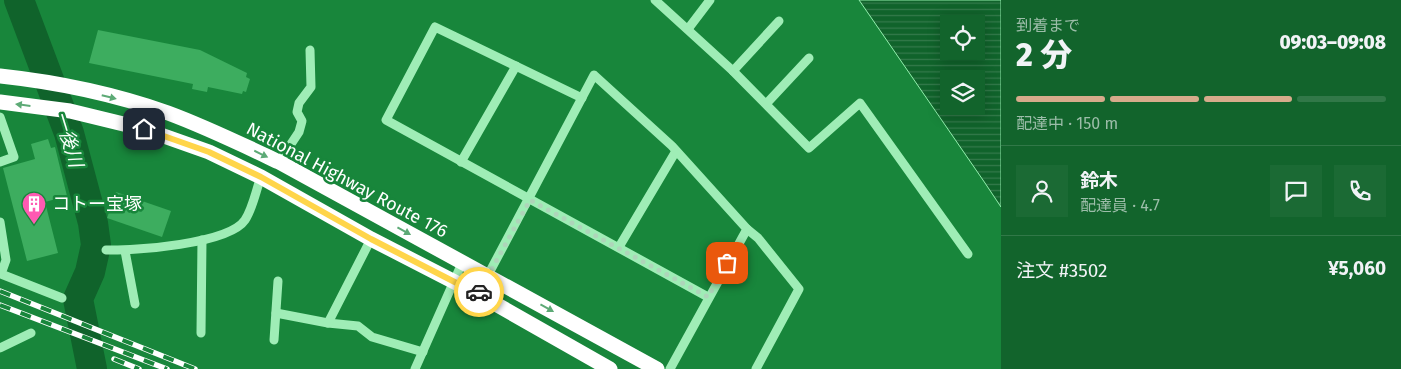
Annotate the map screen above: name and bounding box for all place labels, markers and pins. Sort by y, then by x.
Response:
pin [123,108,165,150]
building icon: コトー宝塚 [21,191,47,225]
place label: コトー宝塚 [52,193,142,215]
pin [706,242,748,284]

